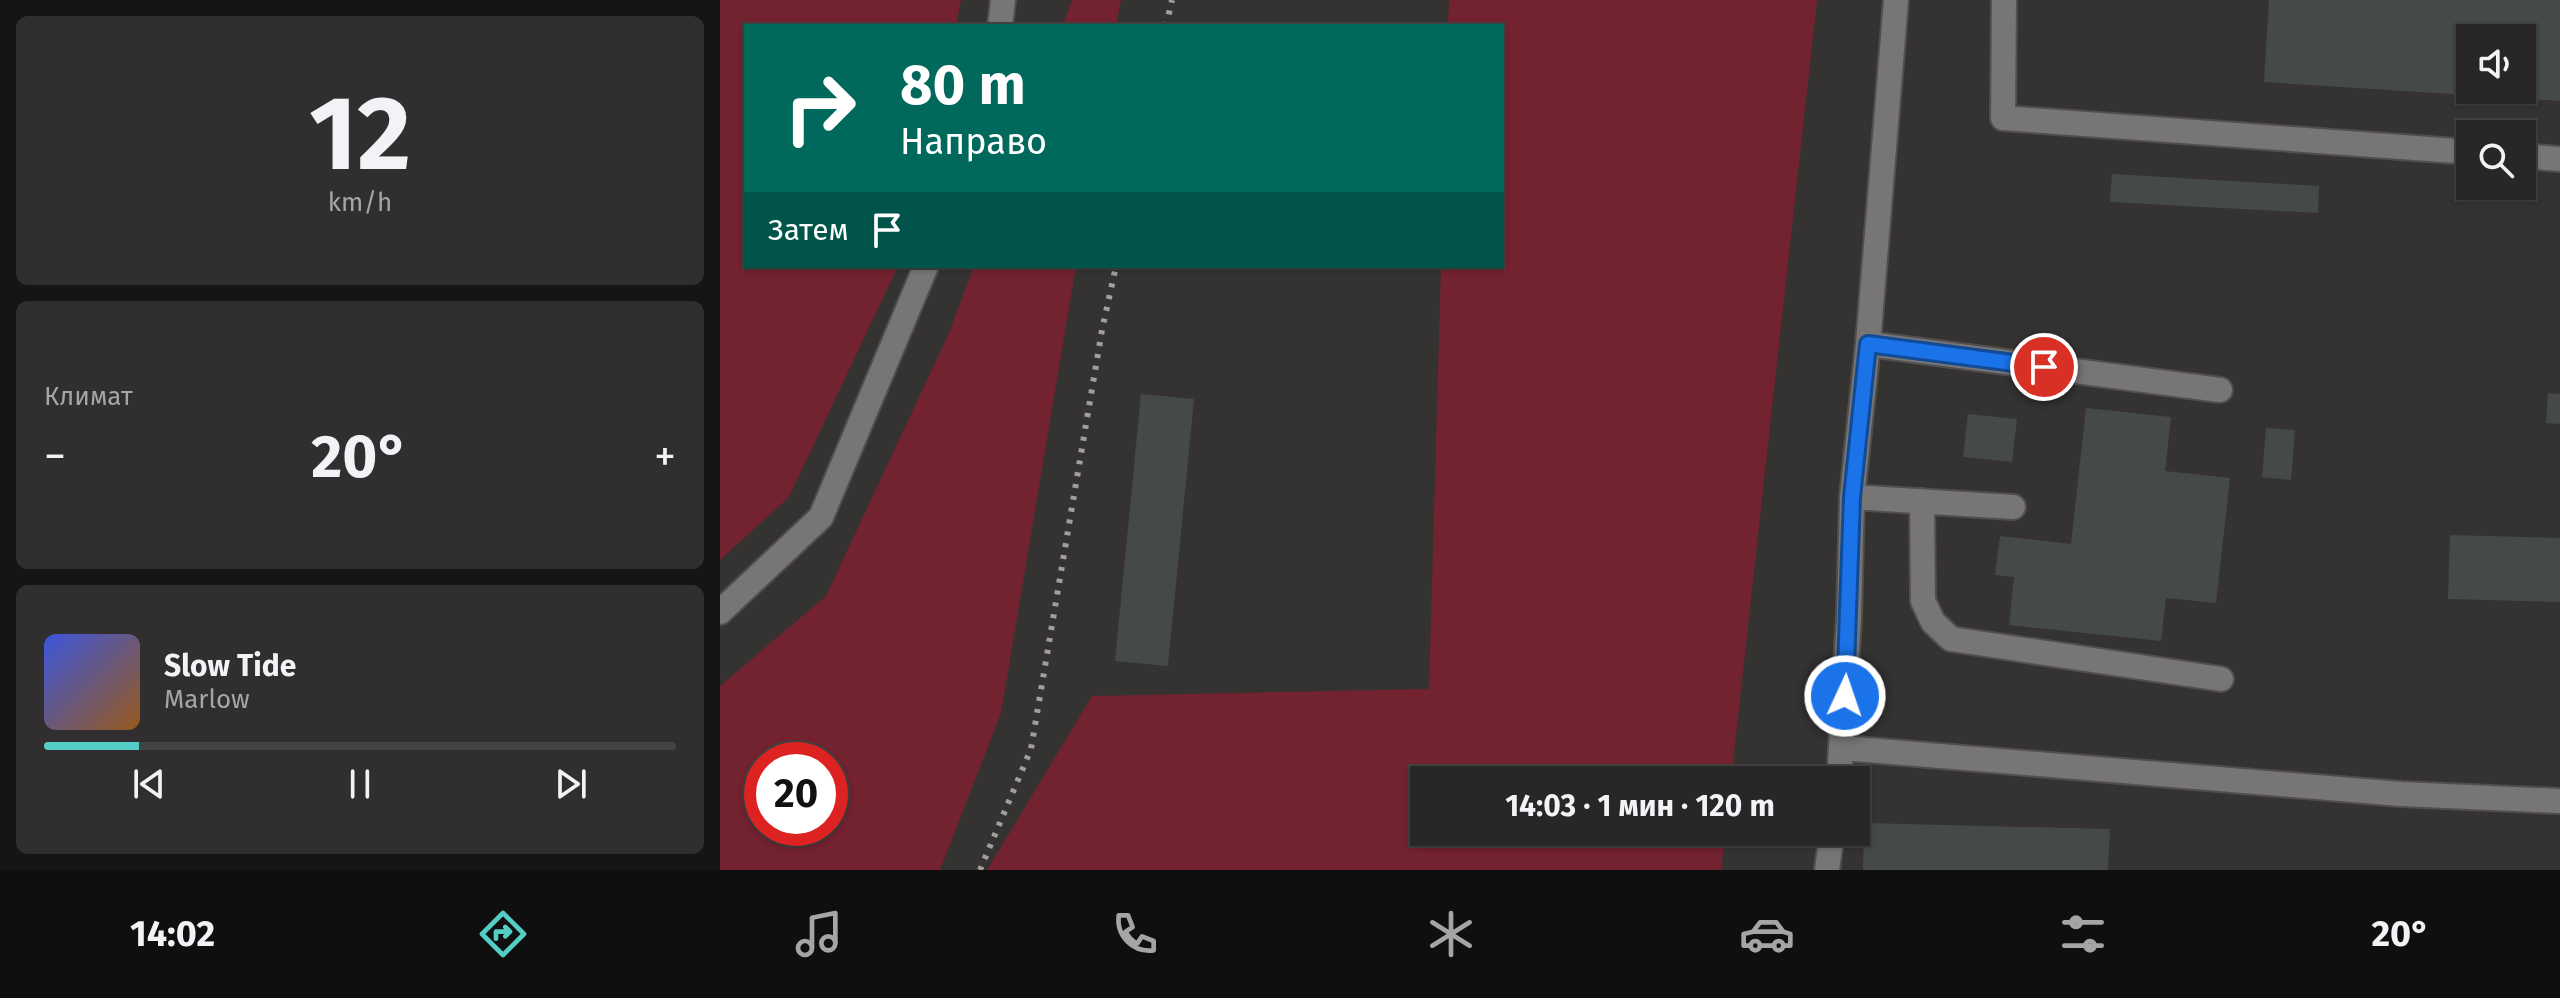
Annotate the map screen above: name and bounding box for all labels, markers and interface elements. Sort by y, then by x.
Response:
map controls [2456,24,2536,200]
button: sound [2456,24,2536,104]
text: 80 m [900,52,1026,119]
icon: right [768,56,872,160]
text: 12 [309,72,411,197]
text: Направо [900,120,1047,164]
button: search [2456,120,2536,200]
text: km/h [328,187,392,218]
icon: arrive [865,208,909,252]
text: Затем [768,212,849,248]
pin [2010,333,2078,401]
icon: arrive [2022,345,2066,389]
text: Климат [44,381,133,412]
text: 20° [311,421,409,493]
text: − [44,430,66,483]
text: + [654,430,676,483]
text: Slow Tide [164,648,296,684]
position arrow [1803,654,1887,738]
text: Marlow [164,684,250,715]
speed limit sign: 20 [744,742,848,846]
icon: previous [127,762,171,806]
icon: pause [338,762,382,806]
icon: next [549,762,593,806]
text: 14:03 · 1 мин · 120 m [1505,788,1775,824]
icon: directions [475,906,531,962]
icon: music [791,906,847,962]
icon: phone [1107,906,1163,962]
icon: climate [1423,906,1479,962]
icon: car [1739,906,1795,962]
icon: filters [2055,906,2111,962]
text: 14:02 [130,912,215,956]
text: 20° [2371,912,2430,956]

